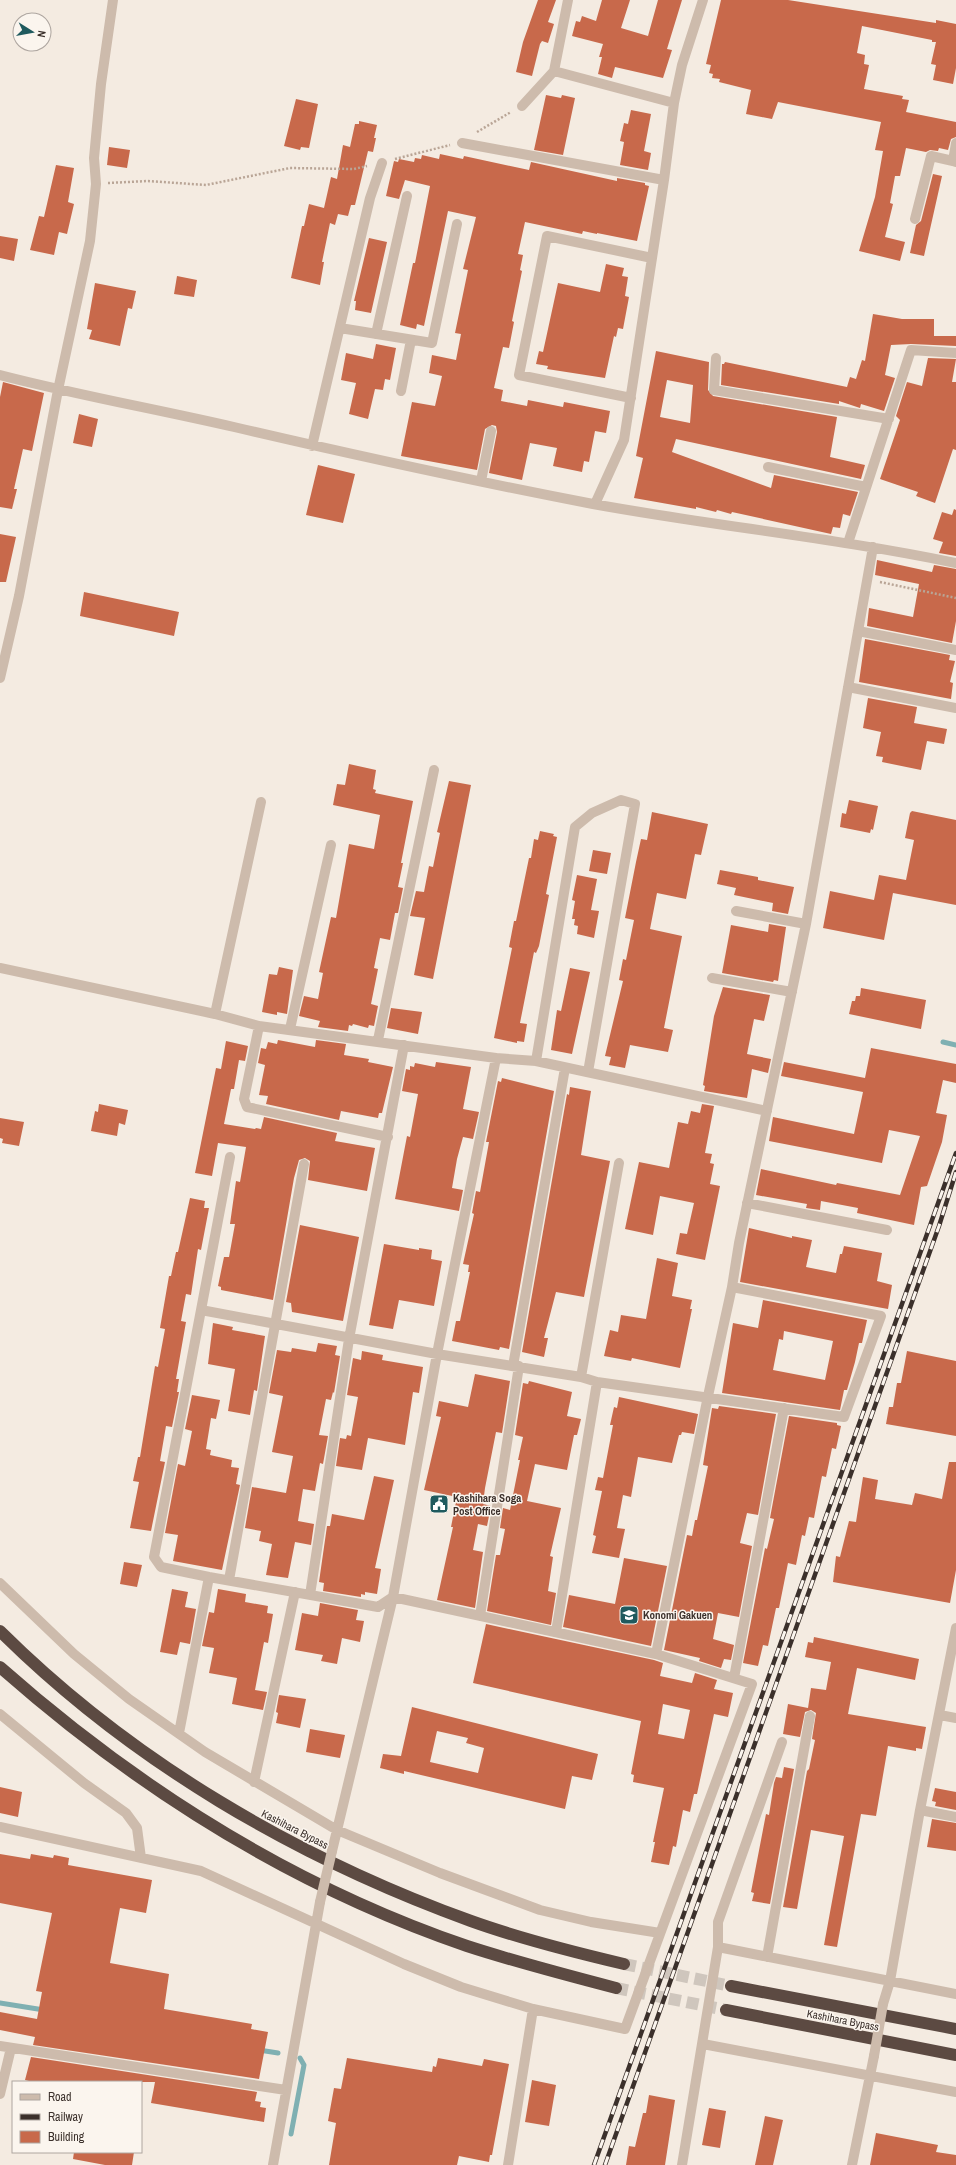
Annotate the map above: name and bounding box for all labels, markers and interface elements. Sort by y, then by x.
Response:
north arrow [12,12,52,52]
text: N [34,29,49,38]
place label: Kashihara Soga Post Office [453,1491,521,1518]
public building icon: Kashihara Soga Post Office [428,1493,450,1515]
school or university icon: Konomi Gakuen [618,1604,640,1626]
place label: Konomi Gakuen [643,1608,712,1622]
street label: Kashihara Bypass [259,1806,331,1852]
street label: Kashihara Bypass [806,2006,881,2034]
legend [12,2081,142,2153]
text: Road [48,2089,72,2105]
text: Railway [48,2109,83,2125]
text: Building [48,2129,85,2145]

